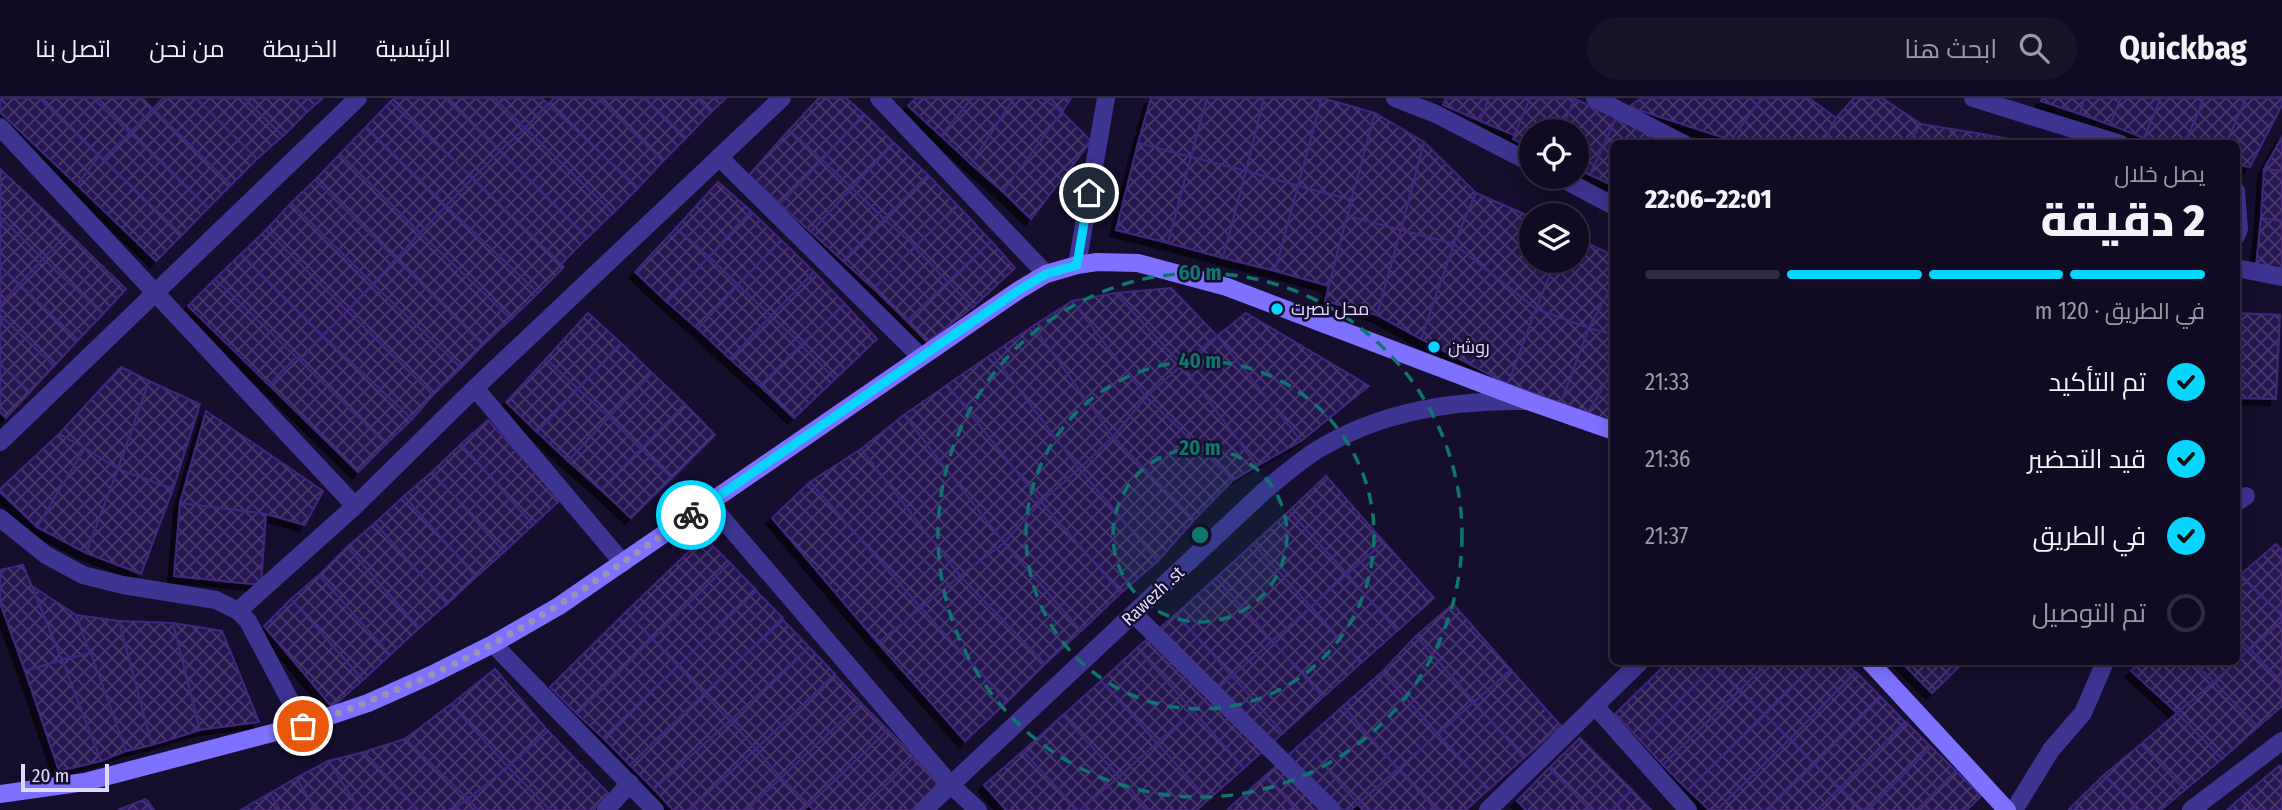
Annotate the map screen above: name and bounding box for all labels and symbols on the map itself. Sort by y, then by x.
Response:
pin [1059,163,1119,223]
text: 60 m [1179,260,1221,286]
place label: محل نصرت [1291,298,1369,320]
marker: محل نصرت [1269,301,1285,317]
place label: روشن [1448,336,1490,358]
marker: روشن [1426,339,1442,355]
text: 40 m [1179,348,1221,374]
text: 20 m [1178,435,1221,461]
courier [656,480,726,550]
centre of rings [1188,523,1212,547]
street label: Rawezh .st [1117,562,1189,630]
pin [273,696,333,756]
scale bar [21,761,108,793]

